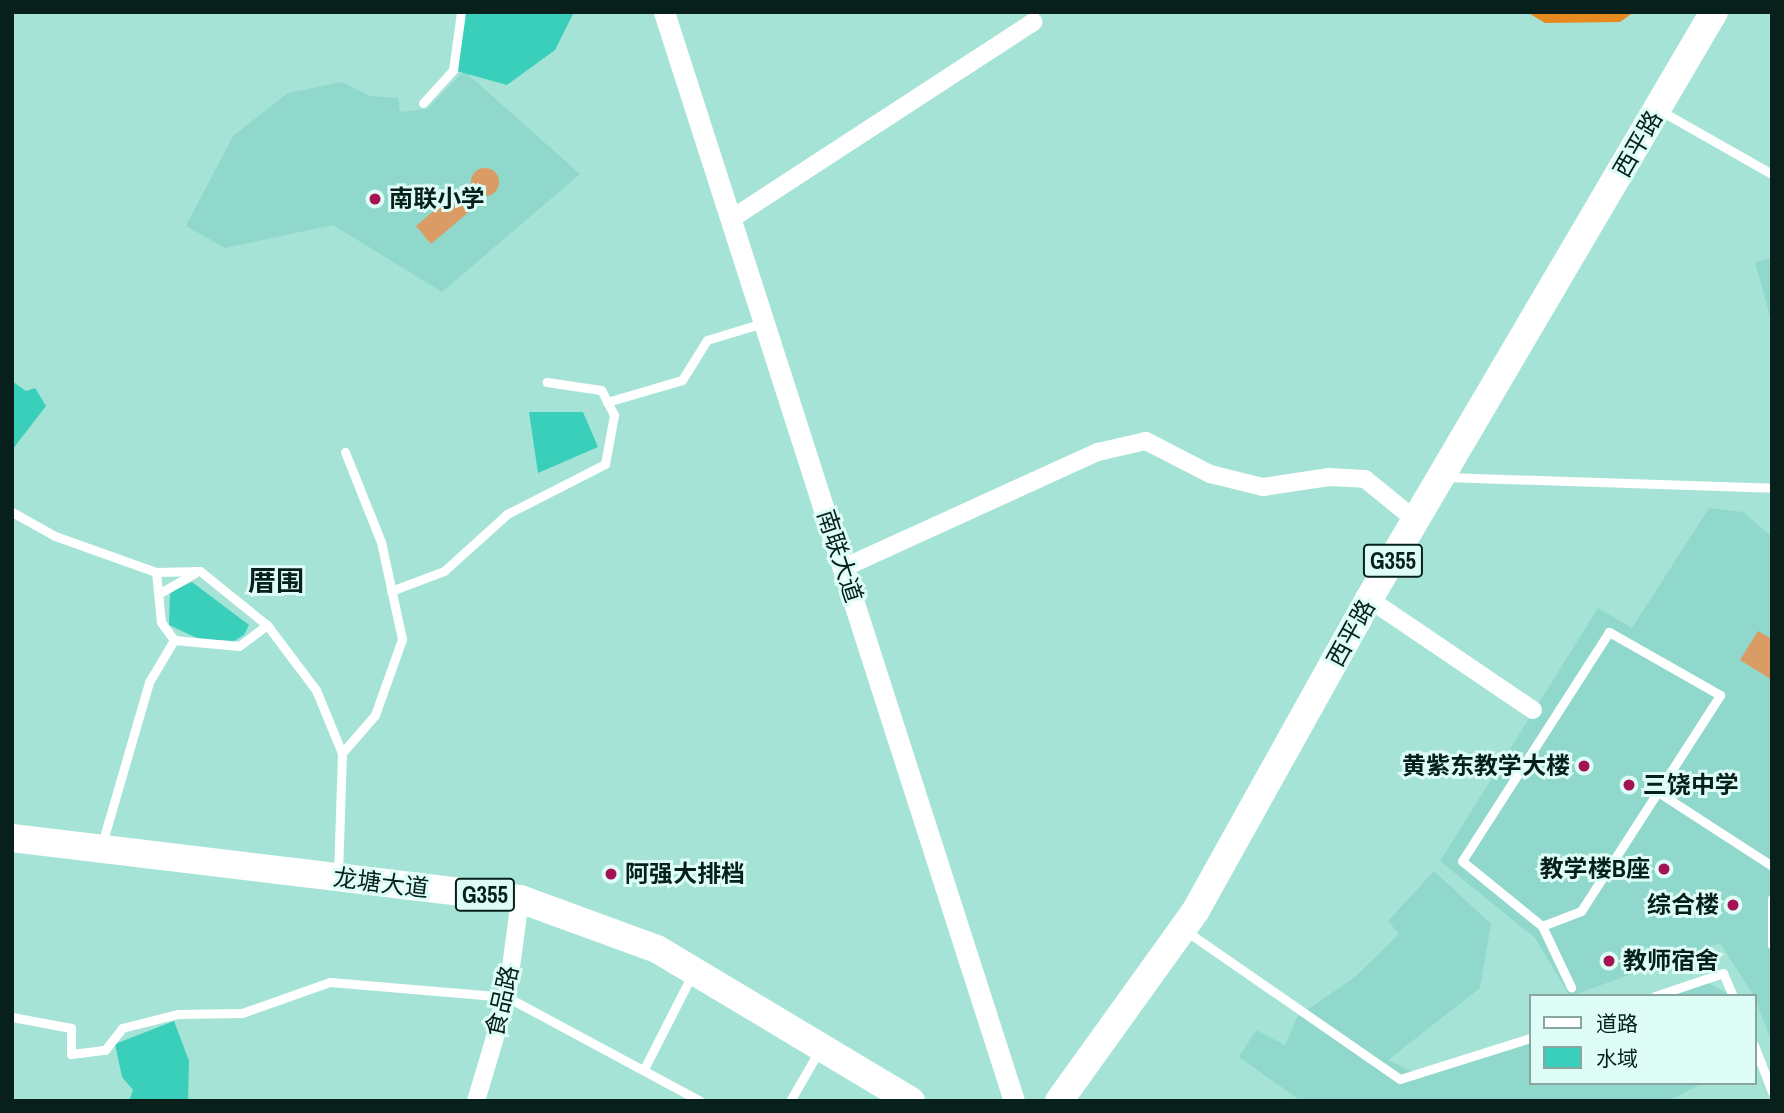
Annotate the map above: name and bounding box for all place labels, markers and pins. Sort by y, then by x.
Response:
place label: 南联小学 [389,185,485,213]
marker: 南联小学 [367,191,383,207]
place label: 黄紫东教学大楼 [1402,752,1570,780]
marker: 黄紫东教学大楼 [1576,758,1592,774]
place label: 三饶中学 [1643,771,1739,799]
marker: 三饶中学 [1621,777,1637,793]
place label: 教学楼B座 [1540,855,1650,883]
place label: 阿强大排档 [625,860,745,888]
marker: 教学楼B座 [1656,861,1672,877]
marker: 阿强大排档 [603,866,619,882]
place label: 综合楼 [1647,891,1719,919]
marker: 综合楼 [1725,897,1741,913]
place label: 教师宿舍 [1623,947,1719,975]
marker: 教师宿舍 [1601,953,1617,969]

